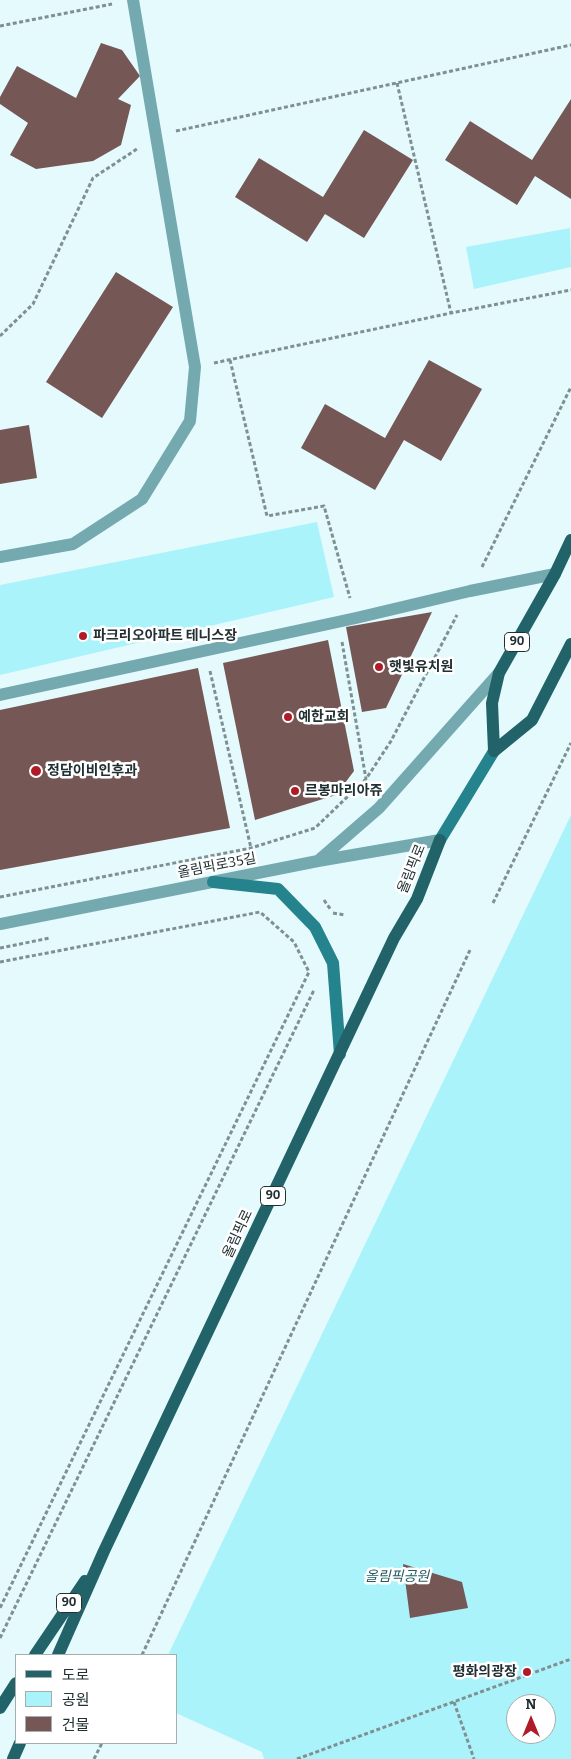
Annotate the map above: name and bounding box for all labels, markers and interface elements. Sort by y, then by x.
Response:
place label: 파크리오아파트 테니스장 [93,628,237,644]
marker: 파크리오아파트 테니스장 [77,630,89,642]
road number: 90 [504,632,530,652]
place label: 햇빛유치원 [389,659,453,675]
marker: 햇빛유치원 [373,661,385,673]
place label: 예한교회 [298,709,350,725]
marker: 예한교회 [282,711,294,723]
place label: 정담이비인후과 [47,763,137,779]
marker: 정담이비인후과 [29,764,43,778]
place label: 르봉마리아쥬 [305,783,382,799]
marker: 르봉마리아쥬 [289,785,301,797]
street label: 올림픽로 [395,842,429,896]
street label: 올림픽로35길 [176,850,258,882]
road number: 90 [260,1186,286,1206]
street label: 올림픽로 [220,1207,256,1261]
park label: 올림픽공원 [365,1569,429,1585]
road number: 90 [56,1594,82,1612]
legend [15,1654,178,1744]
place label: 평화의광장 [453,1664,517,1680]
text: 도로 [62,1666,90,1684]
marker: 평화의광장 [521,1666,533,1678]
text: 공원 [62,1691,90,1709]
north arrow [506,1694,556,1744]
text: N [526,1696,536,1713]
text: 건물 [62,1716,90,1734]

